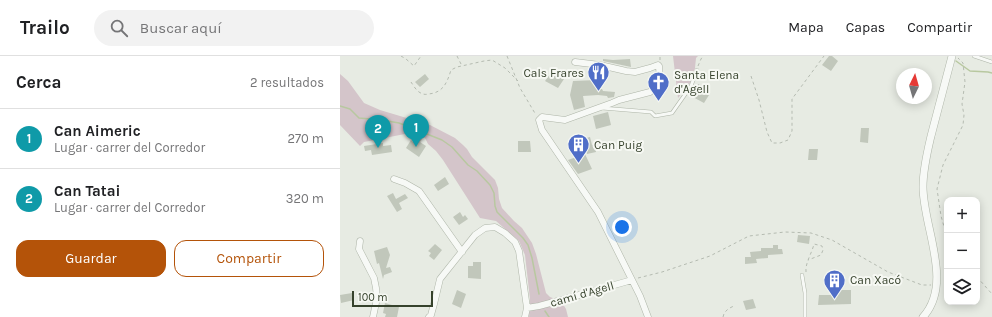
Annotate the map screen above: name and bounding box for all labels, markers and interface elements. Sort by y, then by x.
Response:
search box [94,10,374,46]
text: Trailo [20,17,70,39]
icon: search [108,17,130,39]
text: Buscar aquí [140,19,222,37]
text: Mapa [788,19,824,36]
text: Capas [846,19,885,36]
text: Compartir [907,19,972,36]
restaurant icon: Cals Frares [586,60,612,93]
place label: Cals Frares [523,66,584,80]
place label: Santa Elena d'Agell [674,68,739,96]
north arrow [896,68,932,104]
church icon: Santa Elena d'Agell [646,69,672,102]
text: Cerca [16,72,61,92]
text: 2 resultados [250,75,324,90]
pin: 1 [403,114,429,147]
pin: 2 [365,115,391,148]
text: Can Aimeric [54,122,141,140]
text: 1 [27,131,31,146]
text: 270 m [287,131,324,146]
building icon: Can Puig [566,132,592,165]
place label: Can Puig [594,138,643,152]
text: Lugar · carrer del Corredor [54,140,205,155]
text: Can Tatai [54,182,120,200]
text: 2 [25,191,33,206]
text: 320 m [286,191,324,206]
map controls [944,197,980,305]
button: + [944,197,980,233]
text: Lugar · carrer del Corredor [54,200,205,215]
your location [612,217,632,237]
button: − [944,233,980,269]
button: Guardar [16,240,166,277]
button: Compartir [174,240,324,277]
building icon: Can Xacó [822,267,848,300]
button: layers [944,269,980,305]
place label: Can Xacó [850,273,901,287]
street label: camí d'Agell [548,278,616,310]
scale bar [352,289,433,308]
text: 100 m [358,291,388,304]

